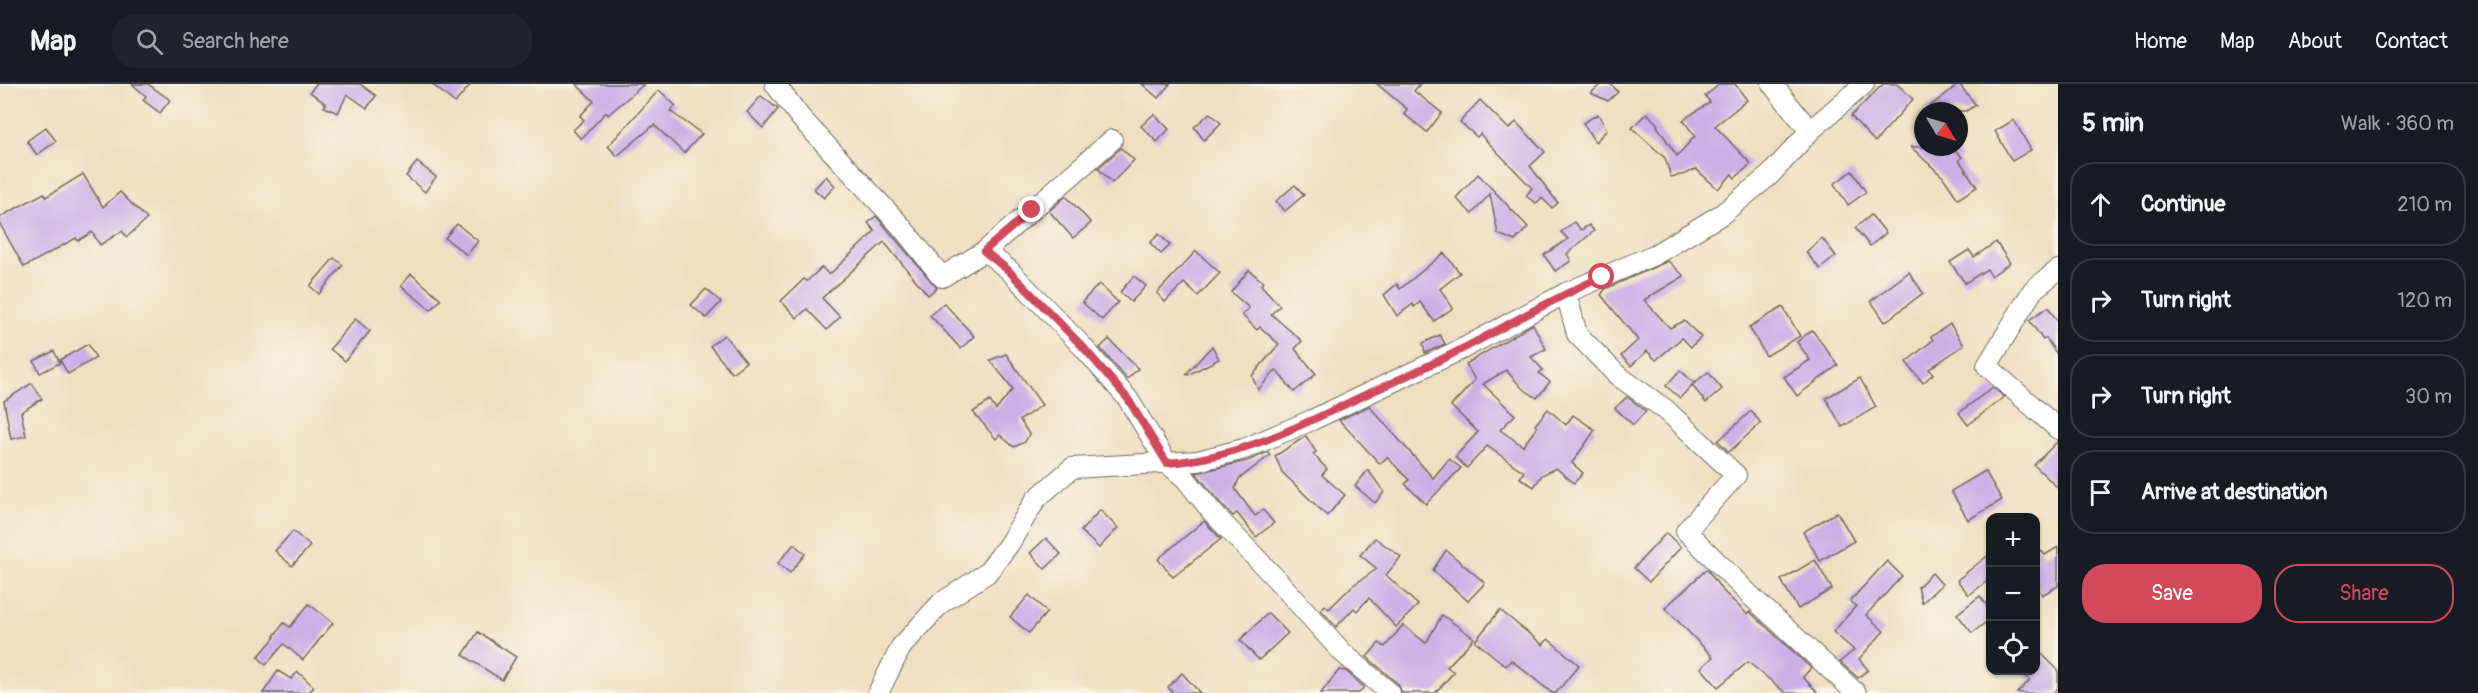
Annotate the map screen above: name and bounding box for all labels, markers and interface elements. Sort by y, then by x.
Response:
search box [112,14,532,68]
text: Map [30,24,76,59]
icon: search [133,25,166,58]
text: Search here [181,27,289,55]
text: Home [2134,28,2187,55]
text: Map [2220,28,2255,55]
text: About [2288,28,2342,55]
text: Contact [2375,28,2448,55]
north arrow [1914,102,1968,156]
text: 5 min [2082,107,2144,139]
text: Walk · 360 m [2341,111,2454,136]
icon: ahead [2084,188,2117,221]
text: Continue [2141,190,2225,218]
text: 210 m [2397,192,2452,217]
route end [1018,196,1044,222]
route start [1588,263,1614,289]
icon: right [2084,284,2117,317]
text: Turn right [2141,286,2231,314]
text: 120 m [2397,288,2452,313]
icon: right [2084,380,2117,413]
text: Turn right [2141,382,2231,410]
text: 30 m [2405,384,2452,409]
icon: arrive [2084,476,2117,509]
text: Arrive at destination [2141,478,2327,506]
map controls [1986,513,2040,675]
button: + [1986,513,2040,567]
button: Save [2082,564,2262,623]
button: Share [2274,564,2454,623]
button: − [1986,567,2040,621]
button: locate [1986,621,2040,675]

